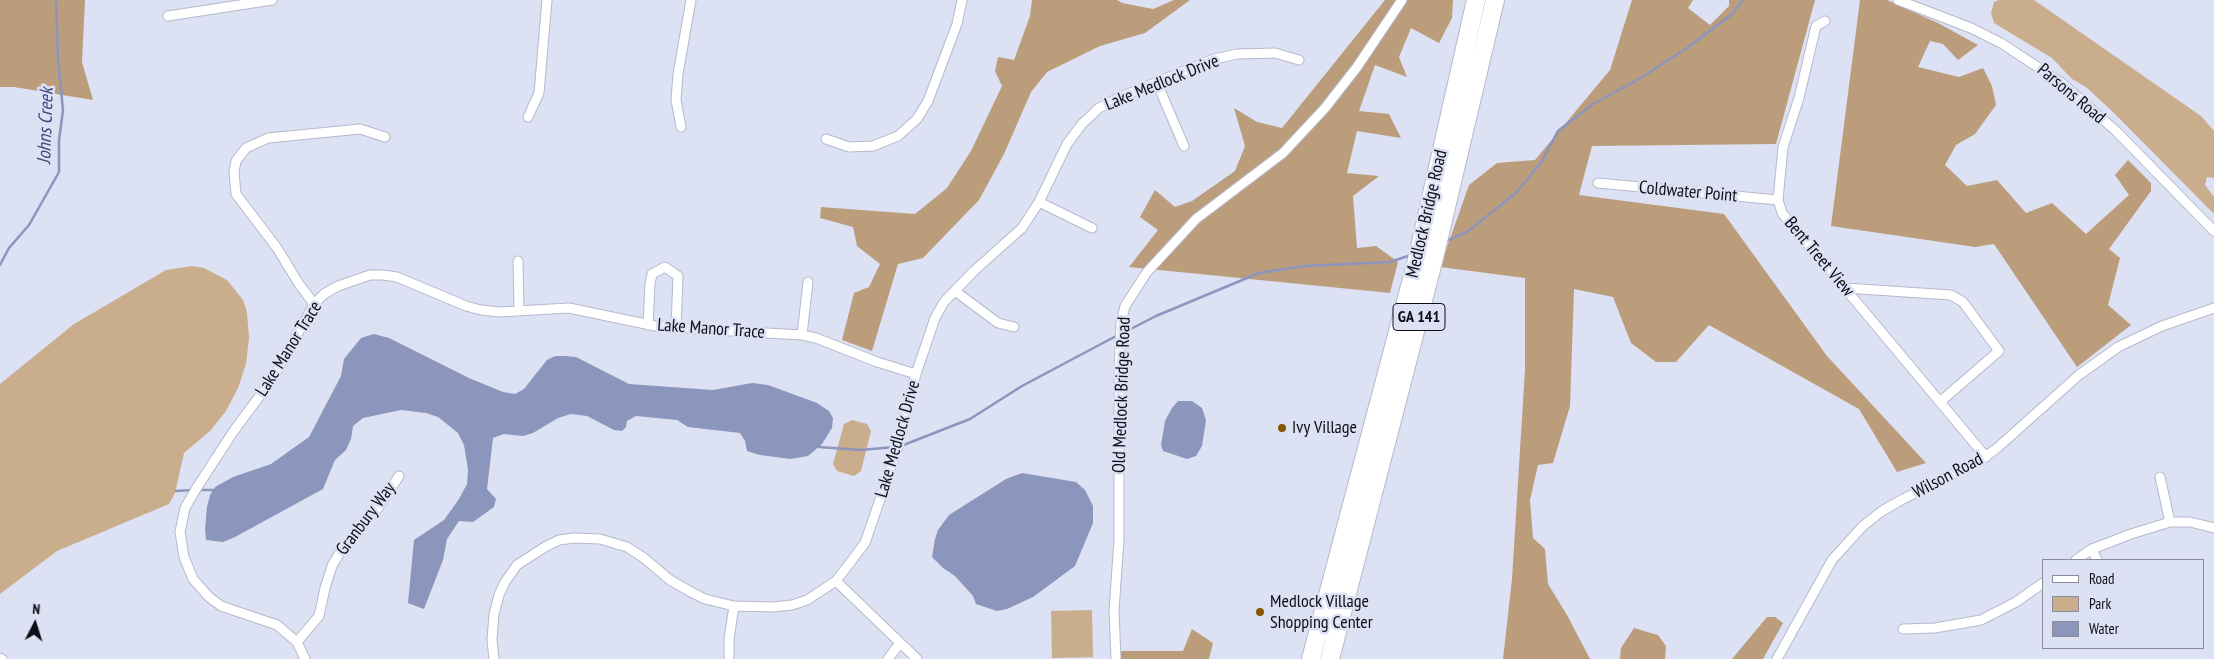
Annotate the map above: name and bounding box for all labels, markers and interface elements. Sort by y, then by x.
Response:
street label: Lake Medlock Drive [1102,50,1222,116]
street label: Parsons Road [2033,59,2109,129]
water label: Johns Creek [33,87,59,165]
street label: Medlock Bridge Road [1402,148,1452,280]
street label: Coldwater Point [1638,177,1738,207]
street label: Bent Treet View [1779,213,1859,301]
street label: Lake Manor Trace [251,298,327,400]
road number: GA 141 [1393,304,1445,330]
street label: Lake Manor Trace [657,314,765,344]
street label: Old Medlock Bridge Road [1108,316,1136,474]
street label: Lake Medlock Drive [871,378,925,500]
place label: Ivy Village [1292,417,1357,439]
marker: Ivy Village [1276,422,1288,434]
street label: Wilson Road [1909,449,1987,503]
street label: Granbury Way [332,478,400,560]
legend [2042,559,2204,649]
text: Road [2089,569,2115,588]
place label: Medlock Village Shopping Center [1270,591,1373,634]
text: Park [2089,594,2111,613]
north arrow [10,599,60,649]
text: N [32,600,41,618]
marker: Medlock Village Shopping Center [1254,606,1266,618]
text: Water [2089,619,2119,638]

